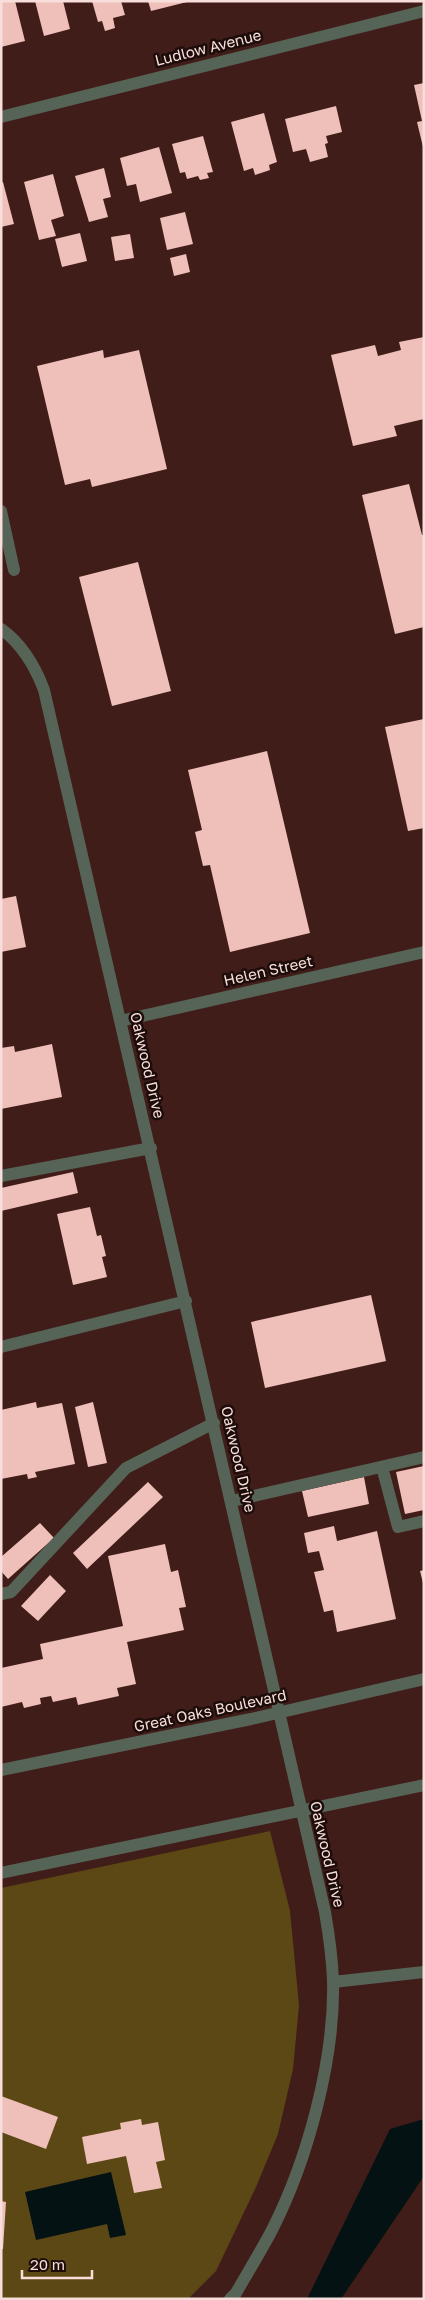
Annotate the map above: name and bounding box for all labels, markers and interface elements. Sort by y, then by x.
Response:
street label: Ludlow Avenue [153,25,263,69]
street label: Helen Street [222,951,314,989]
street label: Oakwood Drive [127,1010,169,1120]
street label: Oakwood Drive [218,1404,260,1514]
street label: Great Oaks Boulevard [132,1685,288,1735]
street label: Oakwood Drive [307,1799,349,1909]
scale bar [22,2248,92,2280]
text: 20 m [30,2255,65,2273]

